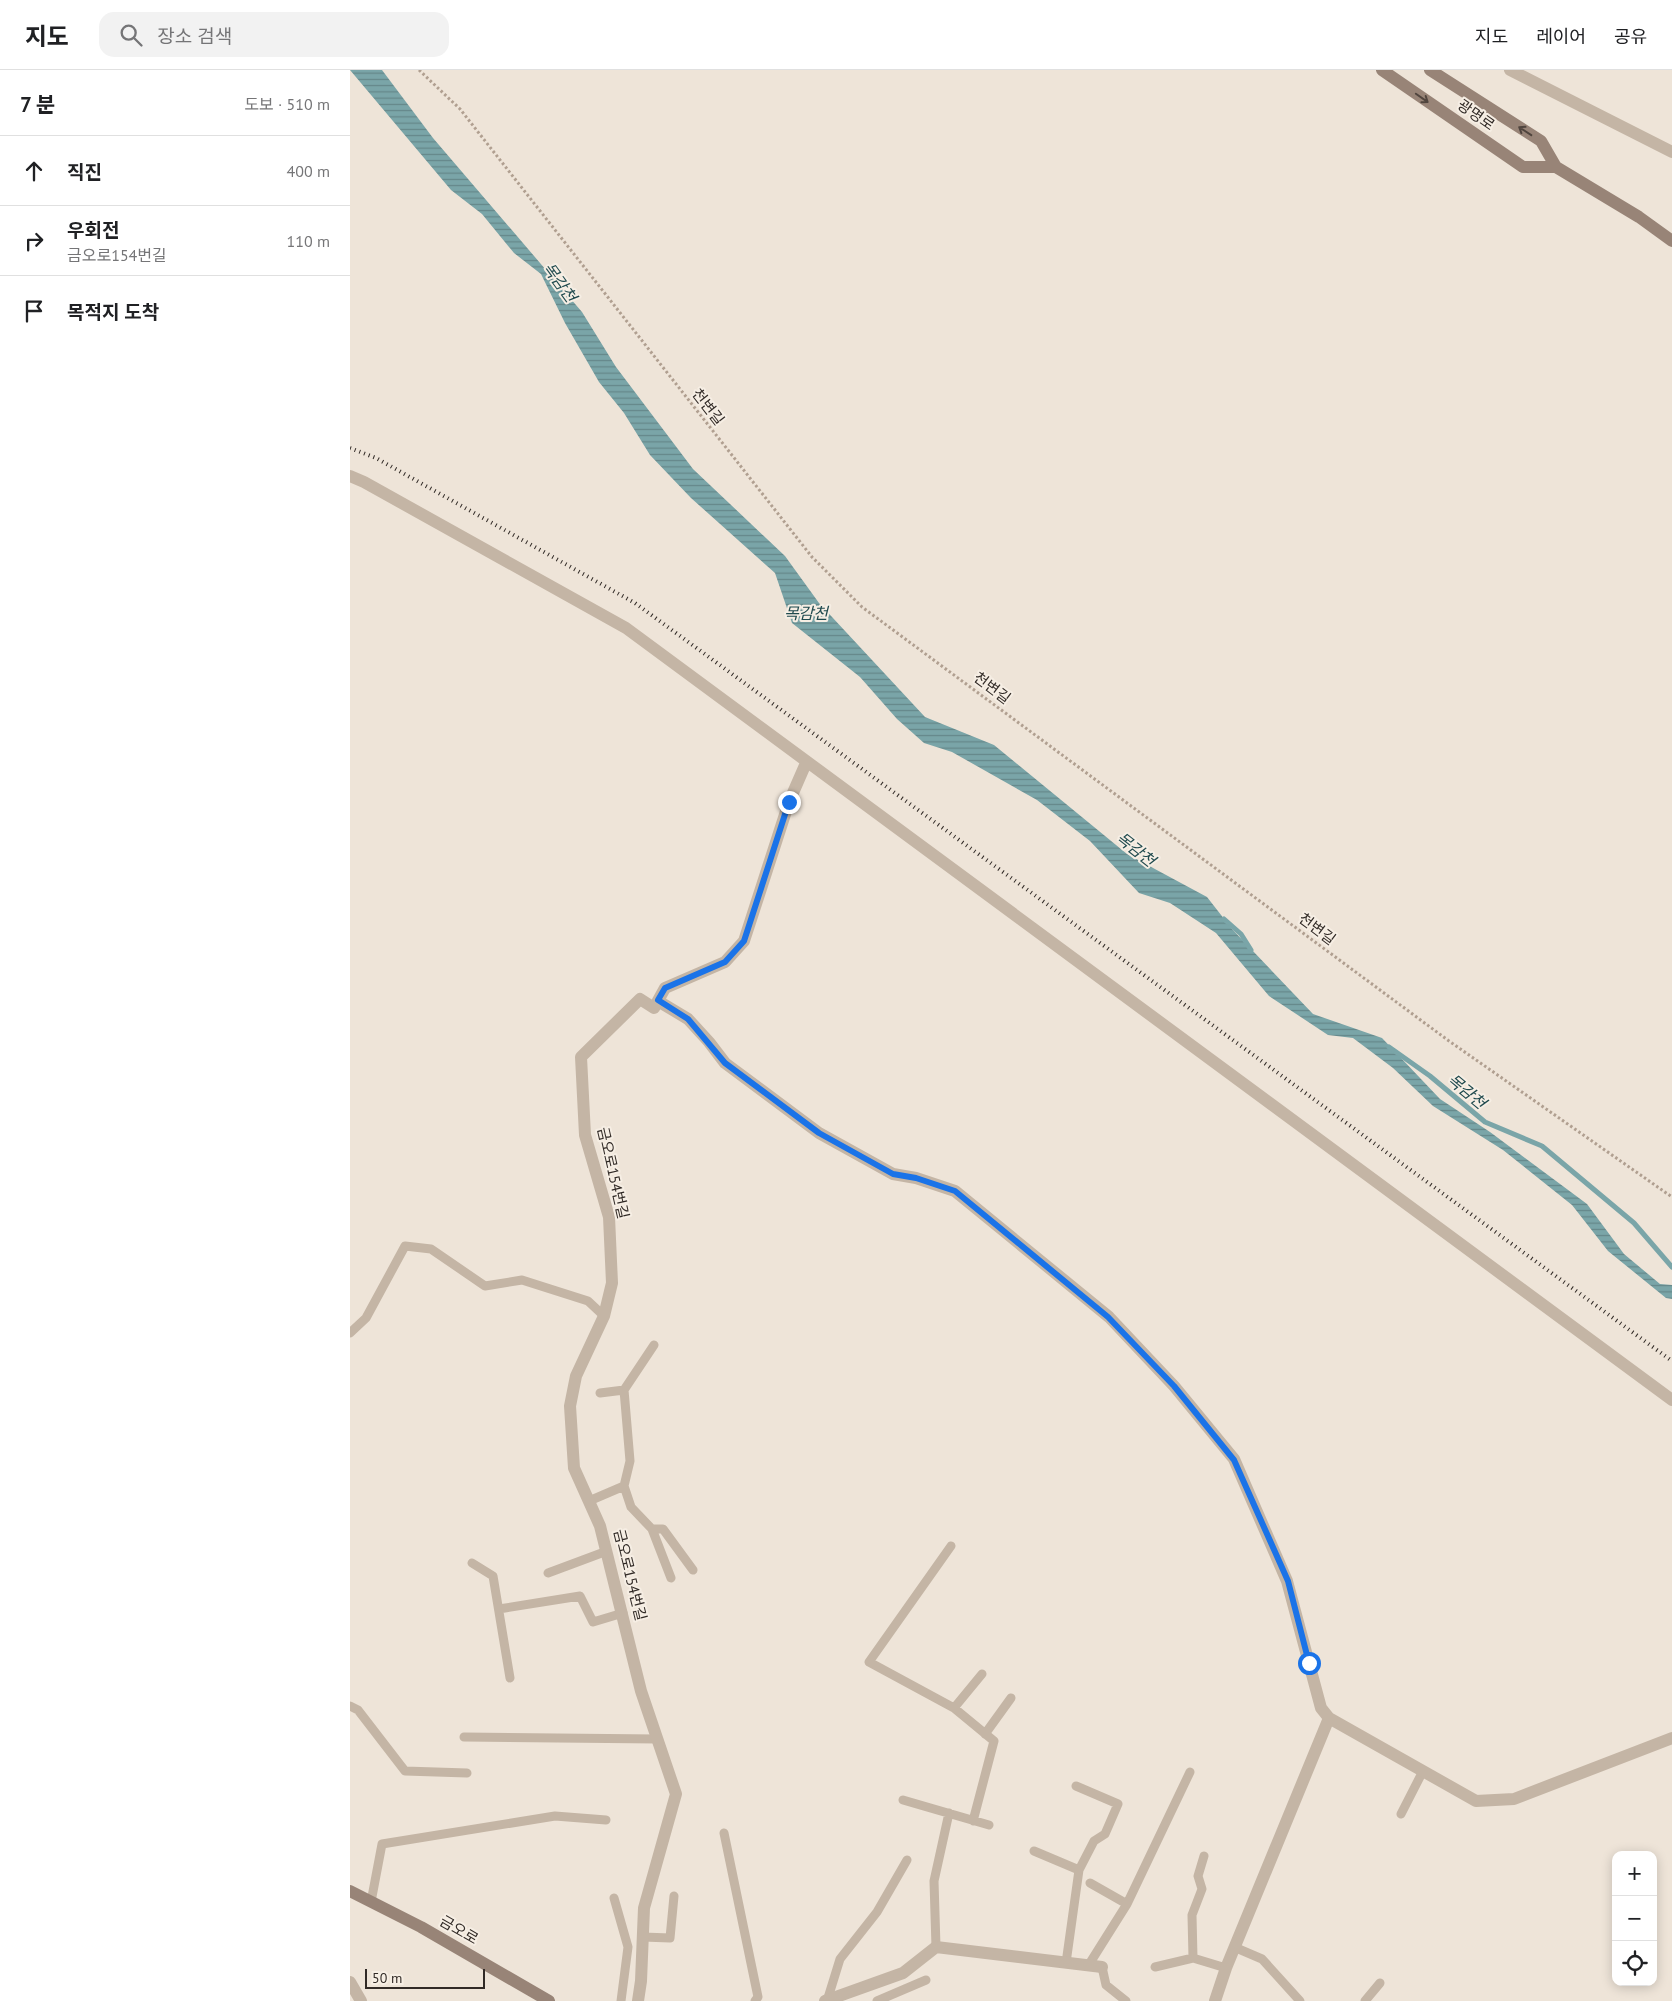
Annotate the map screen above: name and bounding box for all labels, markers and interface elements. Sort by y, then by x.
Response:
search box [99,12,449,57]
text: 지도 [25,21,69,52]
icon: search [117,21,145,49]
text: 장소 검색 [157,24,232,48]
text: 지도 [1475,25,1508,48]
text: 레이어 [1536,25,1586,48]
text: 공유 [1614,25,1647,48]
text: 7 분 [20,91,55,118]
one-way arrow [1415,93,1429,103]
text: 도보 · 510 m [244,94,330,114]
street label: 광명로 [1454,95,1499,134]
one-way arrow [1518,126,1532,136]
icon: ahead [20,157,48,185]
text: 직진 [67,160,102,184]
text: 400 m [287,161,330,181]
text: 우회전 [67,218,119,242]
icon: right [20,227,48,255]
text: 110 m [287,231,330,251]
text: 금오로154번길 [67,245,167,265]
water label: 목감천 [539,258,582,308]
icon: arrive [20,297,48,325]
text: 목적지 도착 [67,300,159,324]
street label: 천변길 [688,385,729,429]
water label: 목감천 [784,603,830,623]
street label: 천변길 [970,668,1015,708]
route end [778,791,801,814]
water label: 목감천 [1112,828,1161,872]
street label: 천변길 [1295,909,1340,949]
water label: 목감천 [1444,1069,1492,1114]
street label: 금오로154번길 [594,1125,633,1221]
street label: 금오로154번길 [610,1527,651,1623]
route start [1298,1652,1321,1675]
map controls [1612,1851,1657,1986]
button: + [1612,1851,1657,1896]
button: − [1612,1896,1657,1941]
street label: 금오로 [437,1911,482,1948]
button: locate [1612,1941,1657,1986]
scale bar [365,1966,485,1989]
text: 50 m [372,1969,402,1987]

